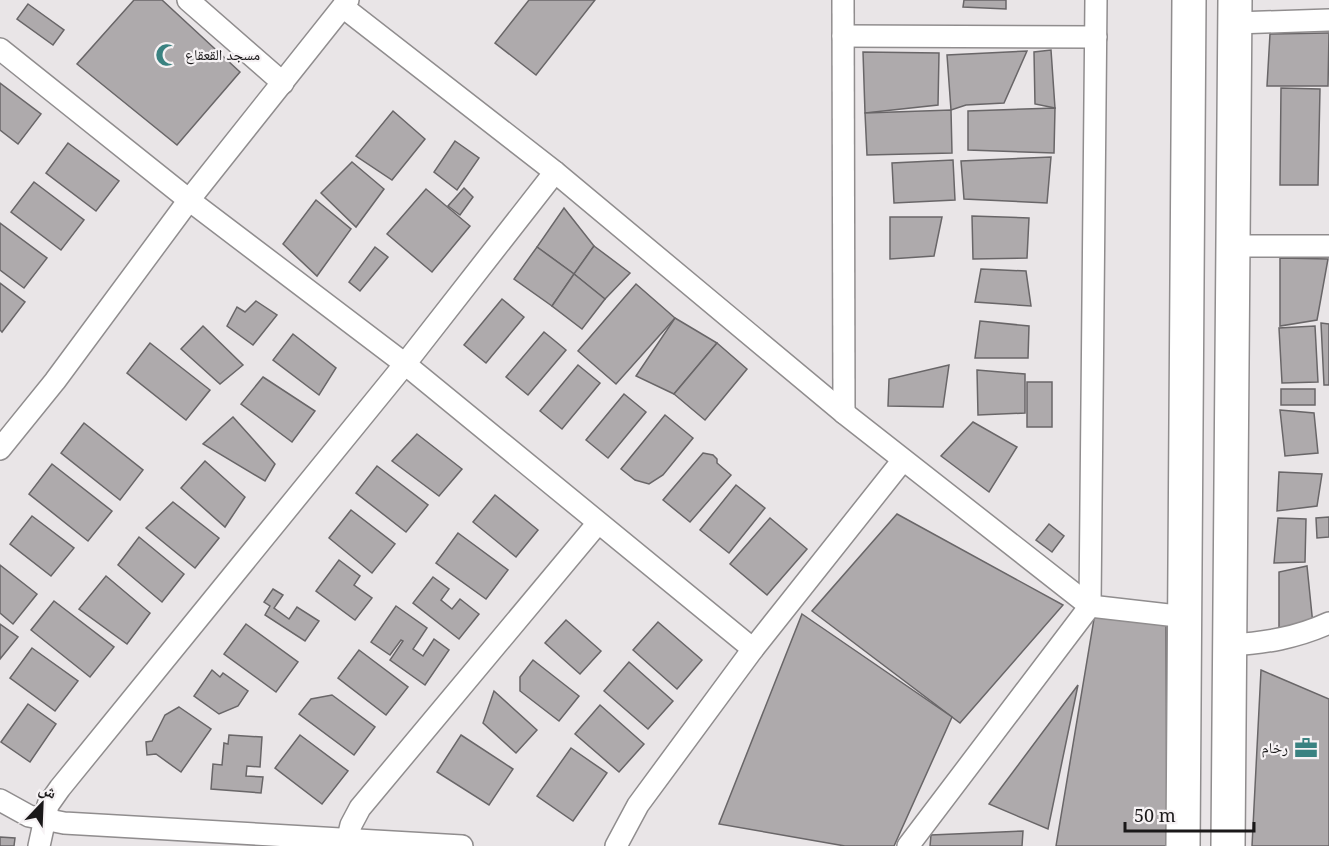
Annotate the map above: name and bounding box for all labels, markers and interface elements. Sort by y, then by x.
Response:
mosque icon: مسجد القعقاع [154,42,180,68]
place label: مسجد القعقاع [185,44,260,65]
office icon: رخام [1293,735,1319,761]
place label: رخام [1262,737,1288,758]
north arrow [12,774,72,834]
text: ش [36,777,60,804]
scale bar [1125,795,1254,833]
text: 50 m [1134,803,1176,827]

